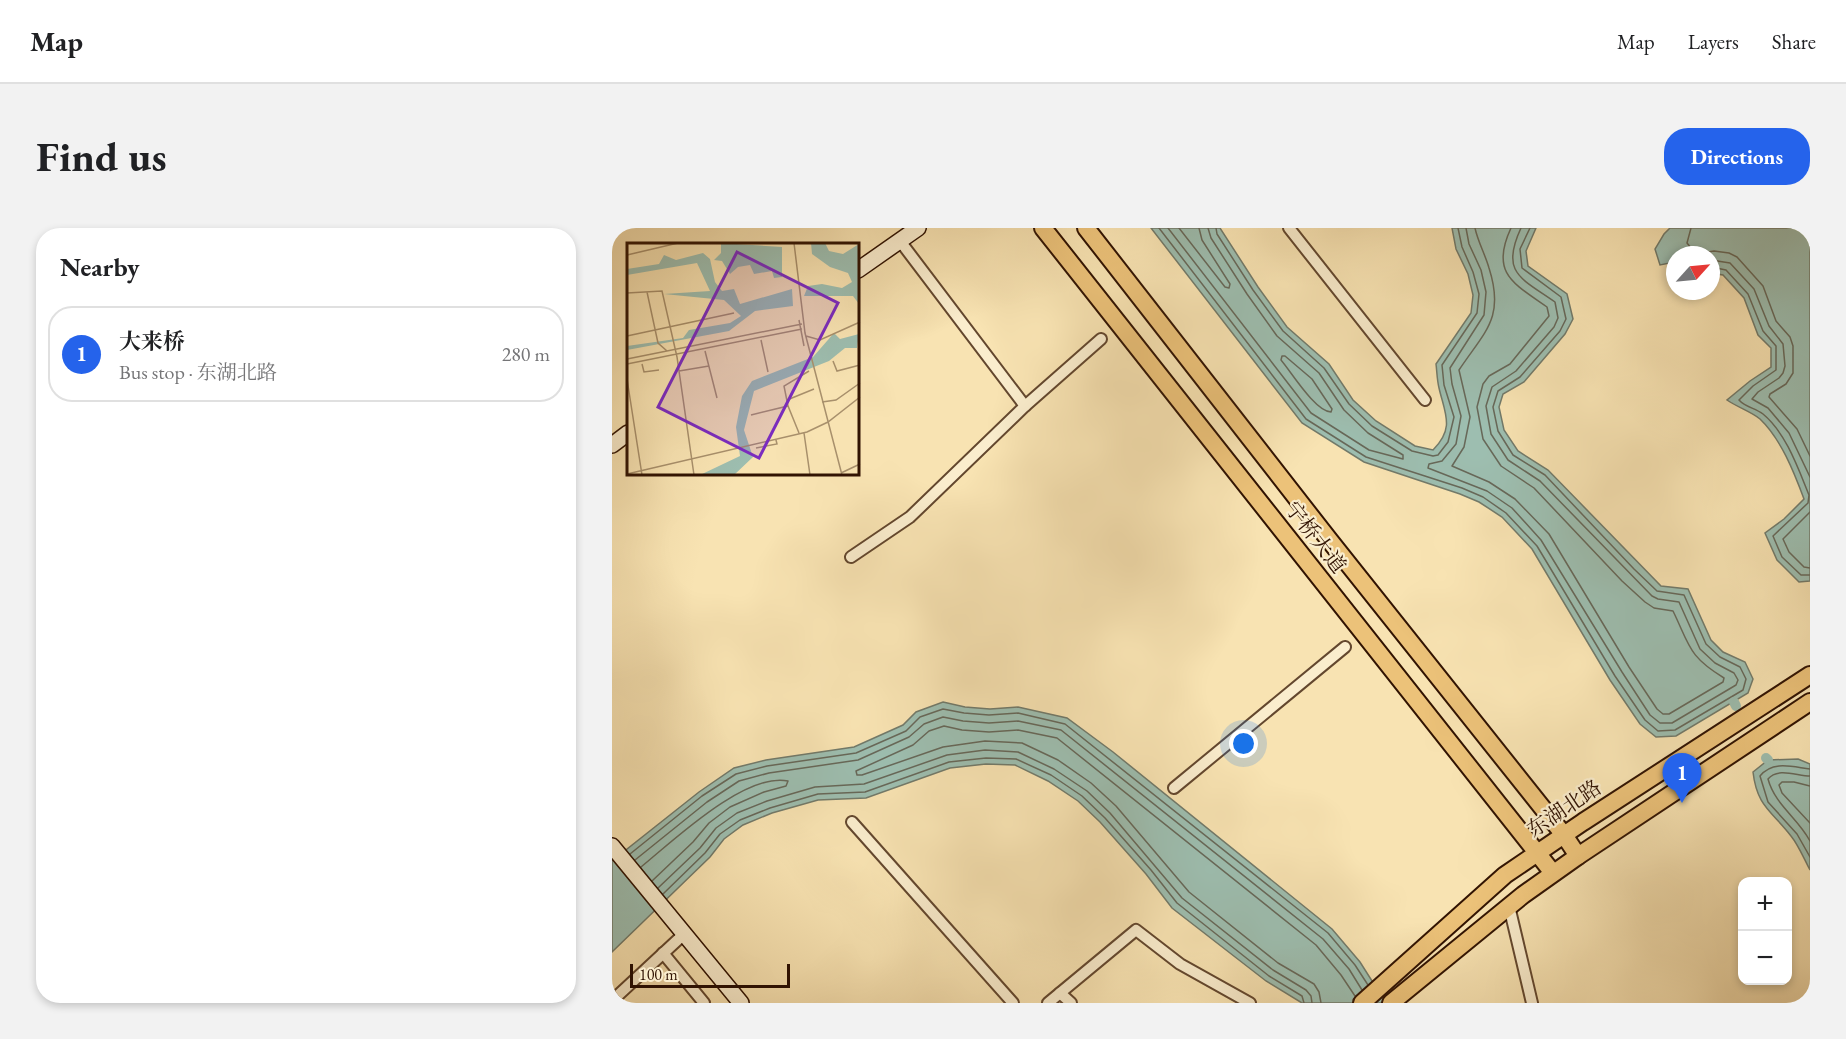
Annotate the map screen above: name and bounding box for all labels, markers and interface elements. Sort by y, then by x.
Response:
text: Map [30,23,83,59]
text: Map [1617,28,1655,55]
text: Layers [1688,28,1739,55]
text: Share [1772,28,1816,55]
button: Directions [1664,128,1810,185]
text: Find us [36,129,167,184]
inset map [627,243,860,476]
north arrow [1666,246,1720,300]
text: Nearby [60,250,140,284]
text: 大来桥 [119,327,185,356]
text: 1 [76,341,87,367]
text: 280 m [502,341,550,367]
text: Bus stop · 东湖北路 [119,359,277,385]
street label: 宁桥大道 [1280,496,1352,578]
your location [1229,729,1258,758]
pin: 1 [1662,754,1702,803]
street label: 东湖北路 [1522,773,1606,843]
map controls [1738,877,1792,985]
button: + [1738,877,1792,931]
button: − [1738,931,1792,985]
scale bar [630,961,790,988]
text: 100 m [639,964,678,985]

